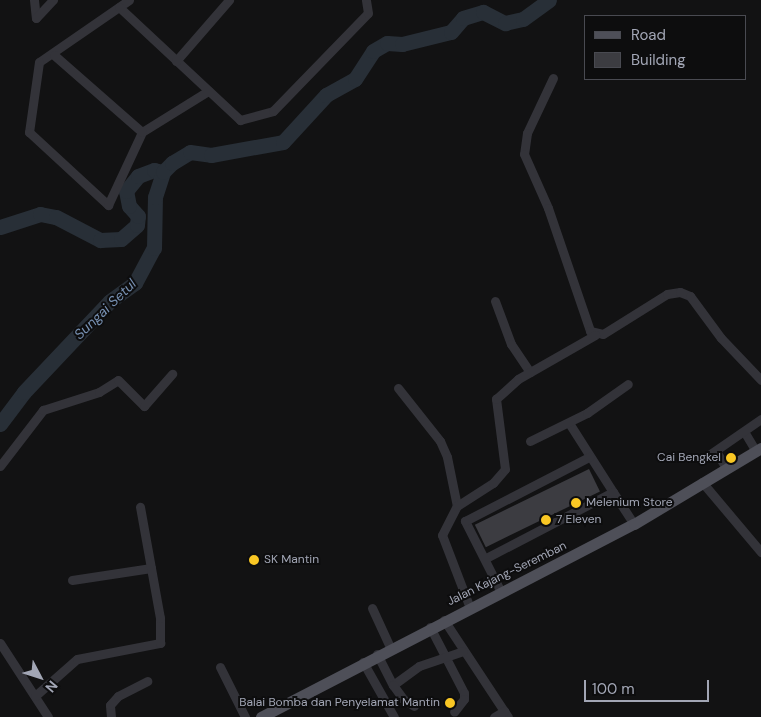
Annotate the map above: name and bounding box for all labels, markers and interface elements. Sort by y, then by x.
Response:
legend [584,15,746,80]
text: Road [631,25,666,45]
text: Building [631,50,686,70]
water label: Sungai Setul [70,275,140,343]
place label: Cai Bengkel [657,451,721,465]
marker: Cai Bengkel [725,452,737,464]
place label: Melenium Store [586,496,673,510]
marker: Melenium Store [570,497,582,509]
place label: 7 Eleven [556,513,601,527]
marker: 7 Eleven [540,514,552,526]
street label: Jalan Kajang-Seremban [445,539,569,609]
place label: SK Mantin [264,553,319,567]
marker: SK Mantin [248,554,260,566]
north arrow [15,652,65,702]
scale bar [586,670,711,702]
text: N [41,677,62,696]
text: 100 m [592,679,635,699]
place label: Balai Bomba dan Penyelamat Mantin [239,696,440,710]
marker: Balai Bomba dan Penyelamat Mantin [444,697,456,709]

